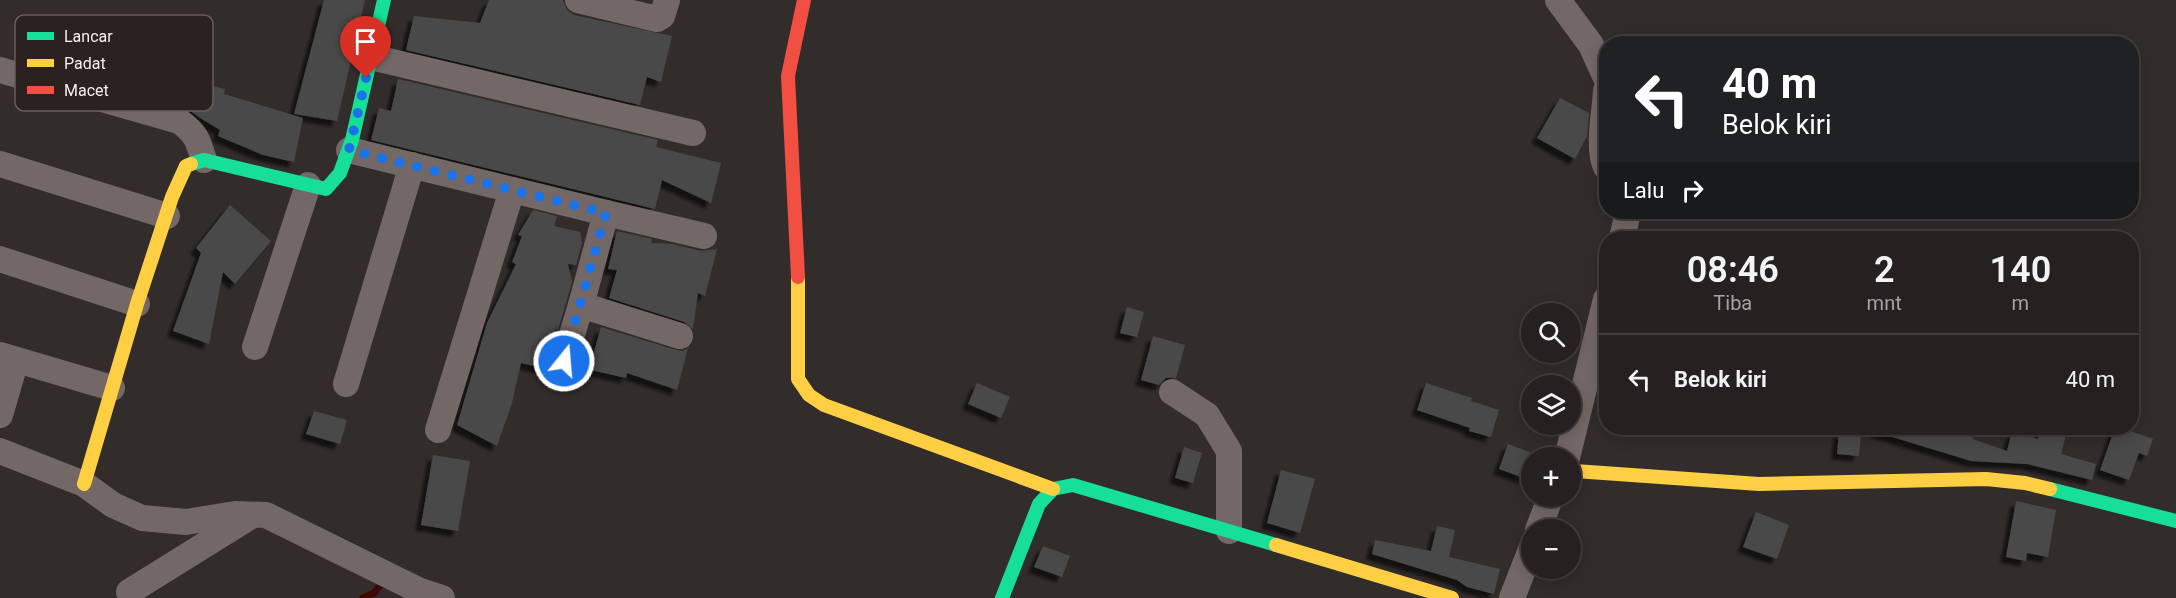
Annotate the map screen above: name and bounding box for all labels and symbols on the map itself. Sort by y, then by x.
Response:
legend [15,15,213,111]
pin [340,16,391,78]
text: Lancar [64,27,113,46]
text: Padat [64,54,106,73]
text: Macet [64,81,109,100]
position arrow [532,329,596,393]

